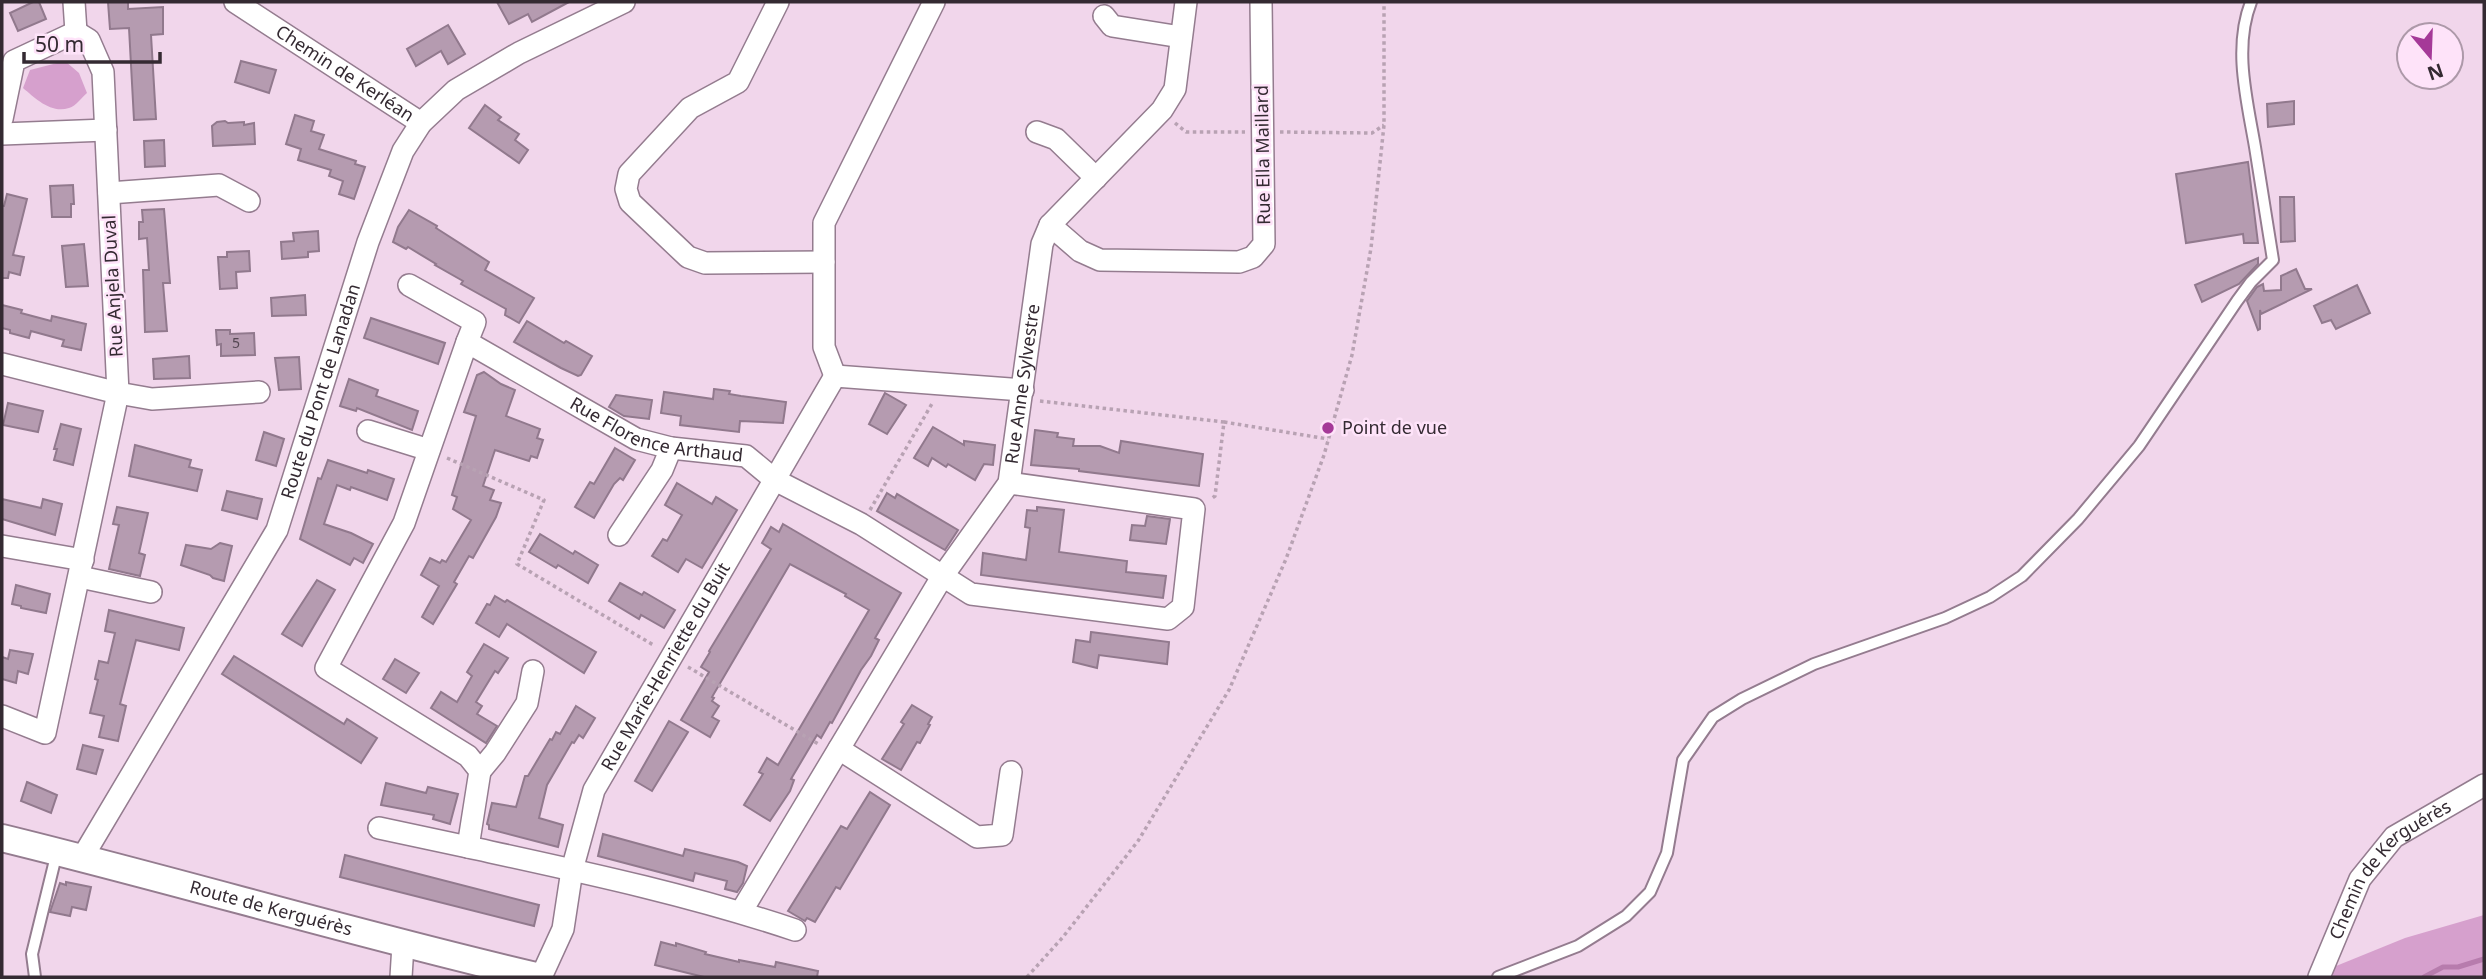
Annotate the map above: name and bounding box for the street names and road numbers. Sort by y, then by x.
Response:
street label: Chemin de Kerléan [271,19,419,126]
street label: Rue Ella Maillard [1249,85,1275,225]
street label: Rue Anjela Duval [96,214,128,358]
street label: Route du Pont de Lanadan [275,280,365,502]
street label: Rue Anne Sylvestre [999,302,1045,465]
street label: Rue Florence Arthaud [566,391,744,467]
street label: Rue Marie-Henriette du Buit [595,557,735,775]
street label: Chemin de Kerguérès [2323,794,2455,943]
street label: Route de Kerguérès [187,874,355,941]

